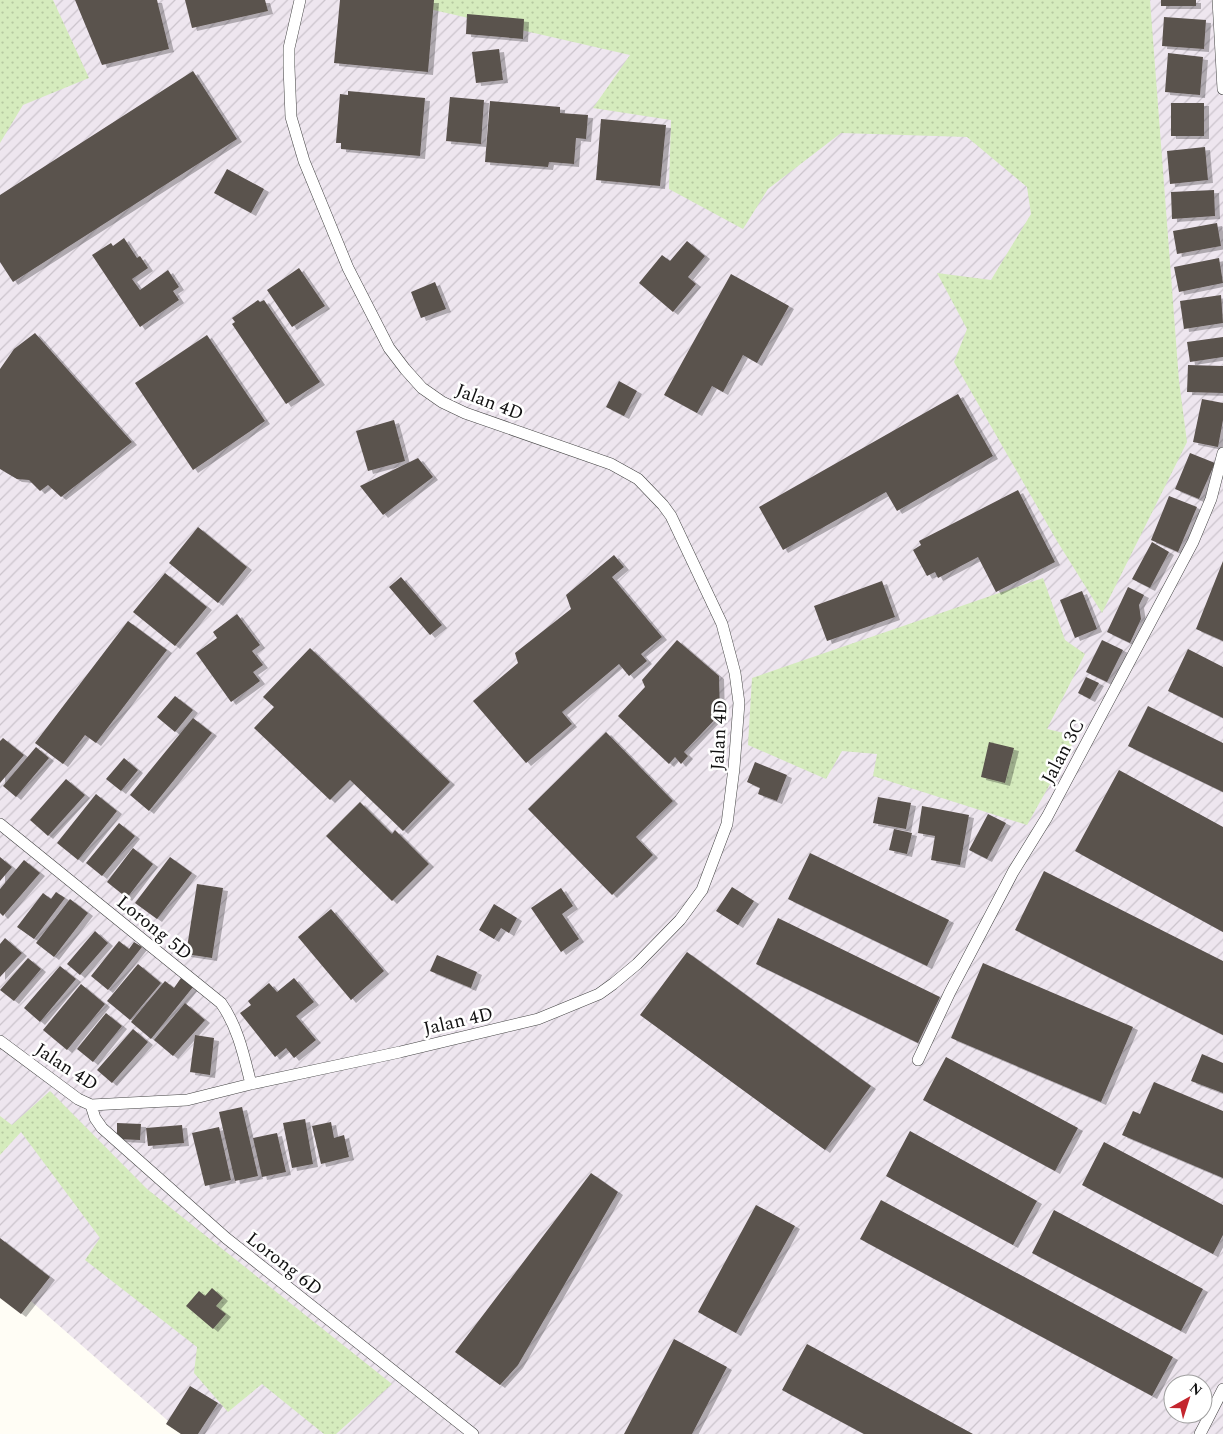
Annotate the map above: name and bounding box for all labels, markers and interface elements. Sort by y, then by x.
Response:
street label: Jalan 4D [451,376,528,429]
street label: Jalan 4D [703,699,736,771]
street label: Jalan 3C [1034,714,1093,789]
street label: Lorong 5D [110,888,198,968]
street label: Jalan 4D [421,999,496,1044]
street label: Jalan 4D [29,1036,104,1099]
street label: Lorong 6D [240,1225,329,1303]
north arrow [1163,1374,1213,1424]
text: N [1185,1378,1207,1401]

